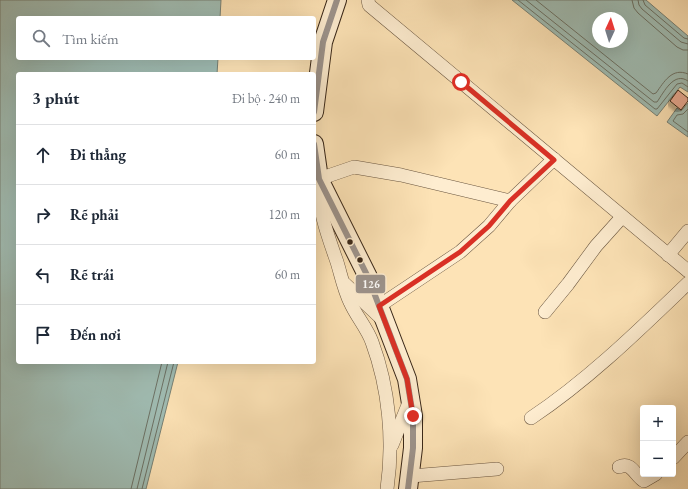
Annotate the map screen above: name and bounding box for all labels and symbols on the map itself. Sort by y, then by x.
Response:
north arrow [592,12,628,48]
route start [452,73,470,91]
unlabelled marker [345,237,355,247]
unlabelled marker [355,255,365,265]
line badge: 126 [355,274,386,294]
text: 126 [362,277,380,291]
route end [404,407,422,425]

